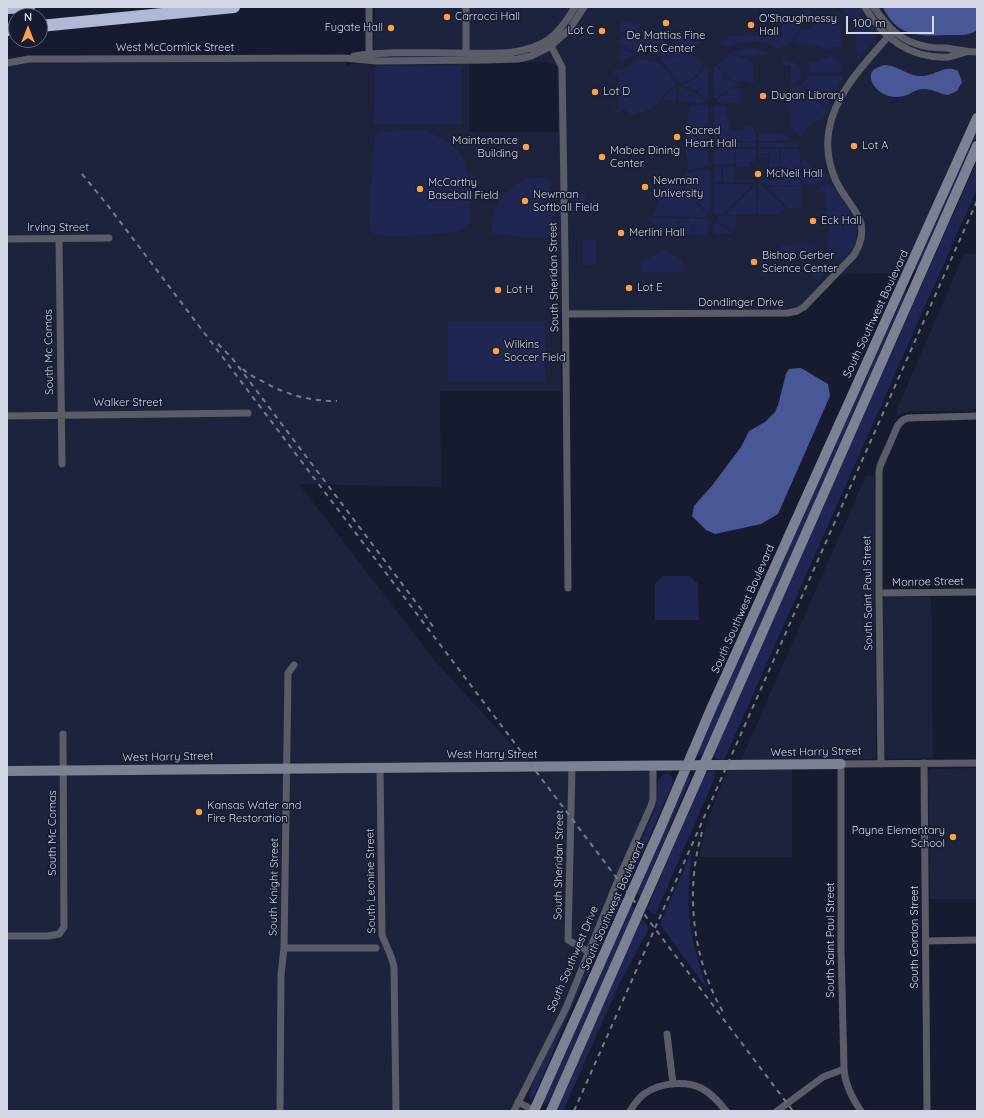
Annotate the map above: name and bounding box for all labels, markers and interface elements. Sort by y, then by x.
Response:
north arrow [8,8,48,48]
scale bar [848,8,936,34]
text: N [24,10,32,24]
place label: Carrocci Hall [455,10,520,24]
marker: Carrocci Hall [442,12,452,22]
place label: O'Shaughnessy Hall [759,12,837,38]
text: 100 m [853,15,886,30]
marker: De Mattias Fine Arts Center [661,18,671,28]
marker: O'Shaughnessy Hall [746,20,756,30]
place label: Fugate Hall [325,21,383,35]
marker: Fugate Hall [386,23,396,33]
place label: Lot C [568,24,594,38]
marker: Lot C [597,26,607,36]
place label: De Mattias Fine Arts Center [627,29,705,55]
street label: West McCormick Street [116,41,234,55]
place label: Lot D [603,85,630,99]
marker: Lot D [590,87,600,97]
place label: Dugan Library [771,89,844,103]
marker: Dugan Library [758,91,768,101]
place label: Sacred Heart Hall [685,124,736,150]
marker: Sacred Heart Hall [672,132,682,142]
place label: Maintenance Building [452,134,518,160]
place label: Lot A [862,139,888,153]
marker: Lot A [849,141,859,151]
marker: Maintenance Building [521,142,531,152]
place label: Mabee Dining Center [610,144,680,170]
marker: Mabee Dining Center [597,152,607,162]
place label: McNeil Hall [766,167,823,181]
marker: McNeil Hall [753,169,763,179]
place label: Newman University [653,174,703,200]
place label: McCarthy Baseball Field [428,176,498,202]
marker: Newman University [640,182,650,192]
marker: McCarthy Baseball Field [415,184,425,194]
place label: Newman Softball Field [533,188,599,214]
marker: Newman Softball Field [520,196,530,206]
place label: Eck Hall [821,214,861,228]
marker: Eck Hall [808,216,818,226]
street label: Irving Street [27,221,89,235]
street label: South Sheridan Street [546,222,562,332]
place label: Merlini Hall [629,226,685,240]
marker: Merlini Hall [616,228,626,238]
street label: South Southwest Boulevard [841,248,911,380]
place label: Bishop Gerber Science Center [762,249,838,275]
marker: Bishop Gerber Science Center [749,257,759,267]
place label: Lot E [637,281,662,295]
place label: Lot H [506,283,533,297]
marker: Lot E [624,283,634,293]
marker: Lot H [493,285,503,295]
street label: Dondlinger Drive [698,296,784,310]
street label: South Mc Comas [42,309,56,395]
place label: Wilkins Soccer Field [504,338,566,364]
marker: Wilkins Soccer Field [491,346,501,356]
street label: Walker Street [94,396,162,410]
street label: South Saint Paul Street [860,535,876,651]
street label: South Southwest Boulevard [709,543,777,675]
street label: Monroe Street [892,575,964,589]
street label: West Harry Street [770,745,862,759]
street label: West Harry Street [447,748,537,762]
street label: West Harry Street [122,750,214,764]
street label: South Mc Comas [46,790,60,876]
place label: Kansas Water and Fire Restoration [207,799,302,825]
marker: Kansas Water and Fire Restoration [194,807,204,817]
street label: South Sheridan Street [551,810,567,920]
place label: Payne Elementary School [852,824,945,850]
street label: South Leonine Street [363,828,379,934]
marker: Payne Elementary School [948,832,958,842]
street label: South Knight Street [267,838,281,936]
street label: South Southwest Boulevard [579,840,647,972]
street label: South Saint Paul Street [824,882,838,998]
street label: South Gordon Street [908,885,922,989]
street label: South Southwest Drive [545,904,601,1014]

